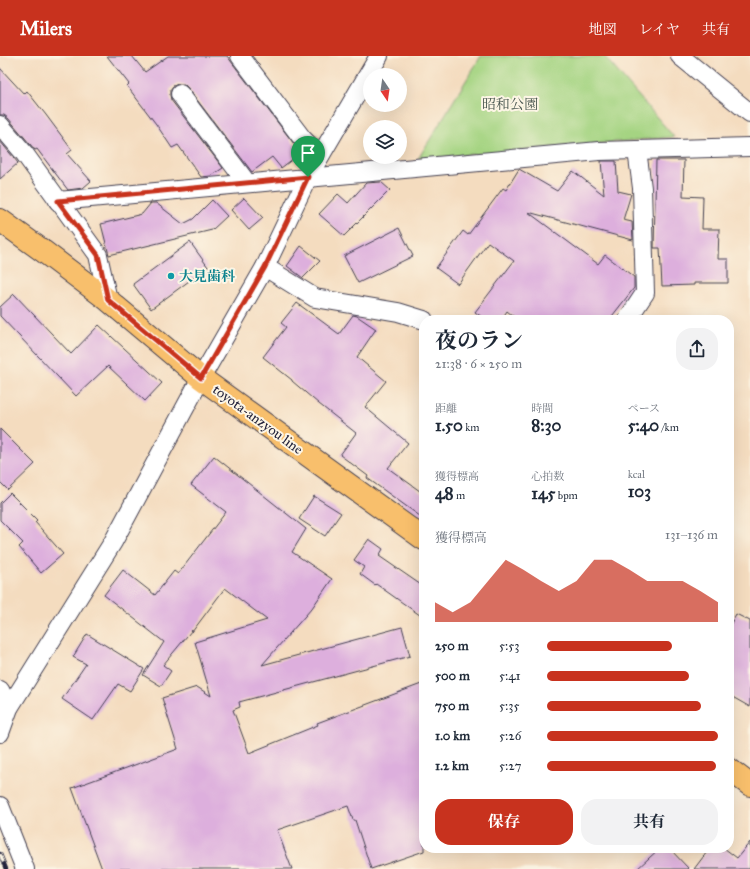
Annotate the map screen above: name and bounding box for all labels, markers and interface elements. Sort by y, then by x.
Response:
text: Milers [20,17,72,40]
text: 地図 [589,21,617,38]
text: レイヤ [639,21,680,38]
text: 共有 [702,21,730,38]
north arrow [363,68,407,112]
map controls [363,68,407,164]
park label: 昭和公園 [482,96,538,113]
button: layers [363,120,407,164]
pin [291,136,325,177]
icon: arrive [297,142,319,164]
place label: 大見歯科 [179,268,236,285]
marker: 大見歯科 [166,271,176,281]
text: 夜のラン [435,327,523,354]
button: share [676,328,718,370]
text: 21:38 · 6 × 250 m [435,356,522,372]
street label: toyota-anzyou line [209,381,306,458]
text: 距離 [435,402,457,415]
text: 時間 [531,402,553,415]
text: ペース [628,402,660,415]
text: 1.50 [435,415,463,436]
text: 8:30 [531,415,561,436]
text: 5:40 [628,415,659,436]
text: km [463,421,480,434]
text: /km [659,421,679,434]
text: kcal [628,468,645,481]
text: 獲得標高 [435,470,479,483]
text: 心拍数 [531,470,564,483]
text: 103 [628,481,651,502]
text: 48 [435,483,454,504]
text: 145 [531,483,555,504]
text: m [454,489,465,502]
text: bpm [555,489,578,502]
text: 131–136 m [665,527,718,543]
text: 獲得標高 [435,530,487,546]
text: 250 m [435,638,469,654]
text: 5:53 [499,638,520,654]
text: 500 m [435,668,470,684]
text: 5:41 [499,668,521,684]
text: 750 m [435,698,469,714]
text: 5:35 [499,698,520,714]
text: 1.0 km [435,728,470,744]
text: 5:26 [499,728,521,744]
text: 1.2 km [435,758,469,774]
text: 5:27 [499,758,521,774]
button: 保存 [435,799,573,845]
button: 共有 [581,799,718,845]

